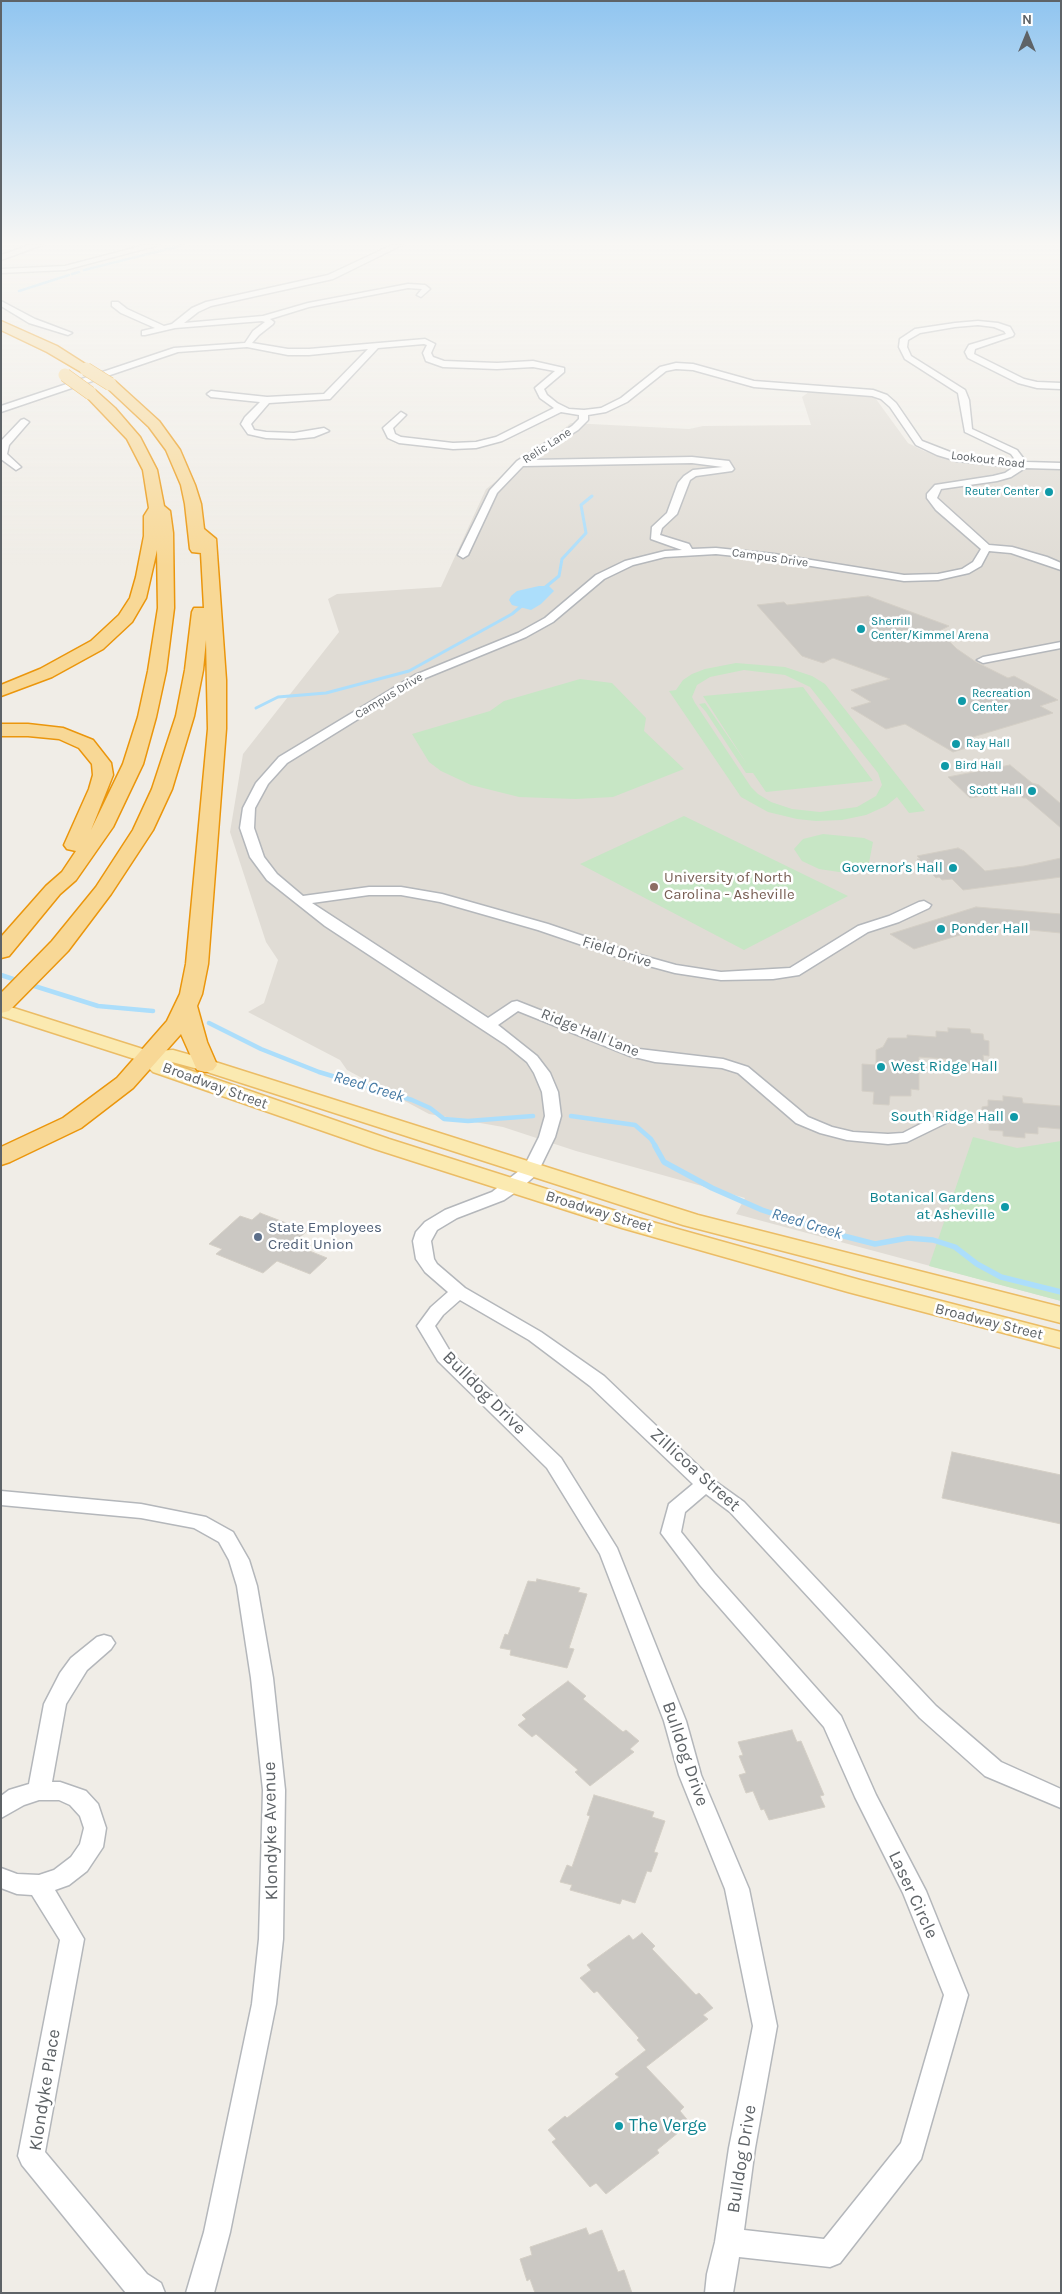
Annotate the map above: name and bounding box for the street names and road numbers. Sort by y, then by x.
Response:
street label: Relic Lane [520,425,574,467]
street label: Lookout Road [950,448,1026,472]
street label: Campus Drive [731,546,809,570]
street label: Campus Drive [352,670,426,722]
street label: Field Drive [580,932,654,972]
street label: Ridge Hall Lane [538,1005,642,1061]
street label: Broadway Street [160,1059,270,1113]
street label: Broadway Street [543,1187,655,1237]
street label: Broadway Street [933,1300,1045,1344]
street label: Bulldog Drive [438,1347,530,1439]
street label: Zillicoa Street [645,1424,745,1516]
street label: Bulldog Drive [657,1699,713,1809]
street label: Klondyke Avenue [259,1762,283,1900]
street label: Laser Circle [883,1848,943,1942]
street label: Klondyke Place [25,2028,65,2152]
street label: Bulldog Drive [723,2103,761,2215]

